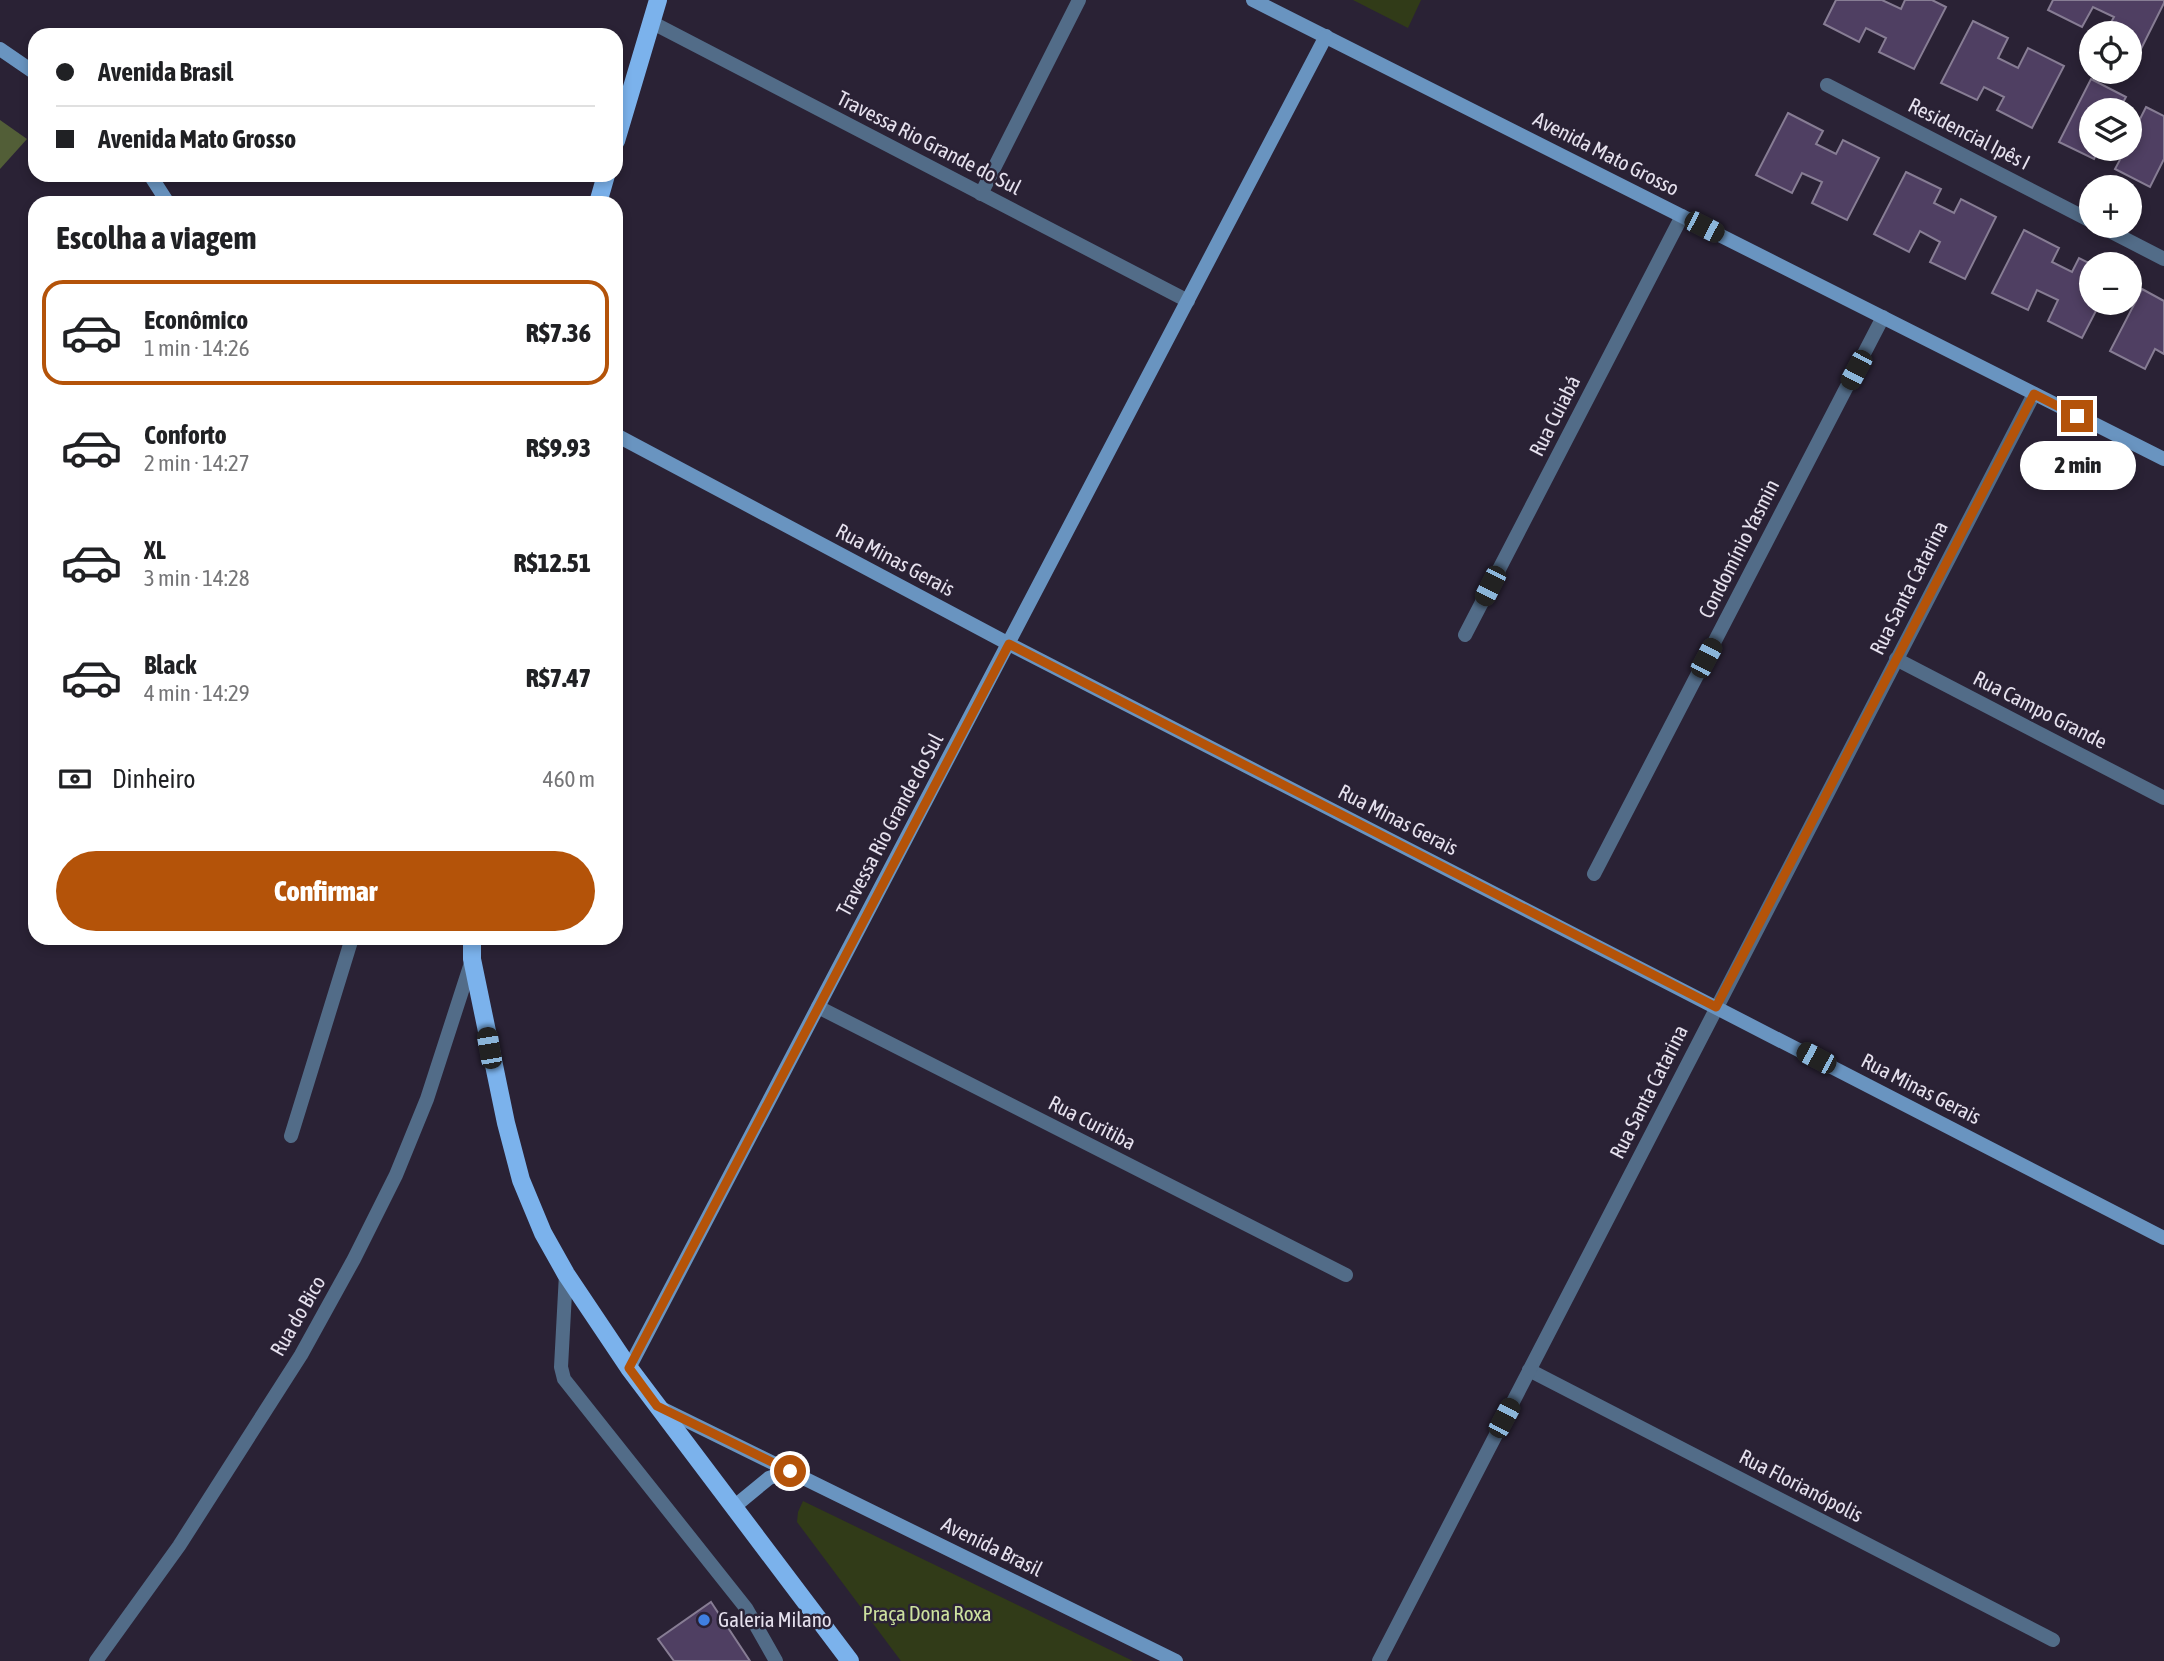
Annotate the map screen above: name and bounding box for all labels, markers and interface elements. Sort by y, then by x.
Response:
map controls [2079,21,2142,315]
button: locate [2079,21,2142,84]
text: Avenida Brasil [98,57,233,87]
street label: Travessa Rio Grande do Sul [833,85,1026,199]
street label: Residencial Ipês I [1905,92,2034,174]
button: layers [2079,98,2142,161]
street label: Avenida Mato Grosso [1530,106,1683,200]
text: Avenida Mato Grosso [98,124,296,154]
button: + [2079,175,2142,238]
car [1681,208,1728,246]
text: Escolha a viagem [56,219,256,256]
button: − [2079,252,2142,315]
icon: car [60,301,123,364]
text: Econômico [144,305,248,335]
text: R$7.36 [526,318,591,348]
text: 1 min · 14:26 [144,335,250,361]
car [1837,347,1876,393]
street label: Rua Cuiabá [1524,371,1585,460]
route end [2061,400,2093,432]
icon: car [60,416,123,479]
text: Conforto [144,420,227,450]
text: R$9.93 [526,433,591,463]
callout: 2 min [2019,440,2135,490]
text: 2 min · 14:27 [144,450,250,476]
text: 2 min [2055,452,2101,478]
street label: Condomínio Yasmin [1693,475,1783,622]
street label: Rua Santa Catarina [1864,517,1952,658]
street label: Rua Minas Gerais [832,518,959,600]
icon: car [60,531,123,594]
text: XL [144,535,166,565]
text: R$12.51 [514,548,591,578]
car [1472,563,1509,609]
text: 3 min · 14:28 [144,565,250,591]
car [1687,635,1726,681]
icon: car [60,646,123,709]
text: Black [144,650,196,680]
text: R$7.47 [526,663,591,693]
street label: Rua Campo Grande [1970,665,2111,753]
text: 4 min · 14:29 [144,680,250,706]
street label: Travessa Rio Grande do Sul [831,729,948,920]
icon: cash [56,760,94,798]
text: Dinheiro [112,764,195,794]
text: 460 m [543,766,595,792]
street label: Rua Minas Gerais [1335,779,1462,860]
button: Confirmar [56,851,595,931]
street label: Rua Santa Catarina [1604,1021,1692,1162]
car [476,1025,503,1071]
car [1793,1039,1840,1077]
street label: Rua Minas Gerais [1858,1048,1985,1129]
street label: Rua Curitiba [1045,1090,1140,1154]
street label: Rua do Bico [265,1271,330,1360]
car [1485,1395,1524,1441]
street label: Rua Florianópolis [1736,1444,1867,1527]
route start [774,1455,806,1487]
street label: Avenida Brasil [938,1511,1047,1581]
park label: Praça Dona Roxa [862,1601,992,1625]
place label: Galeria Milano [718,1607,832,1631]
marker: Galeria Milano [696,1612,712,1628]

